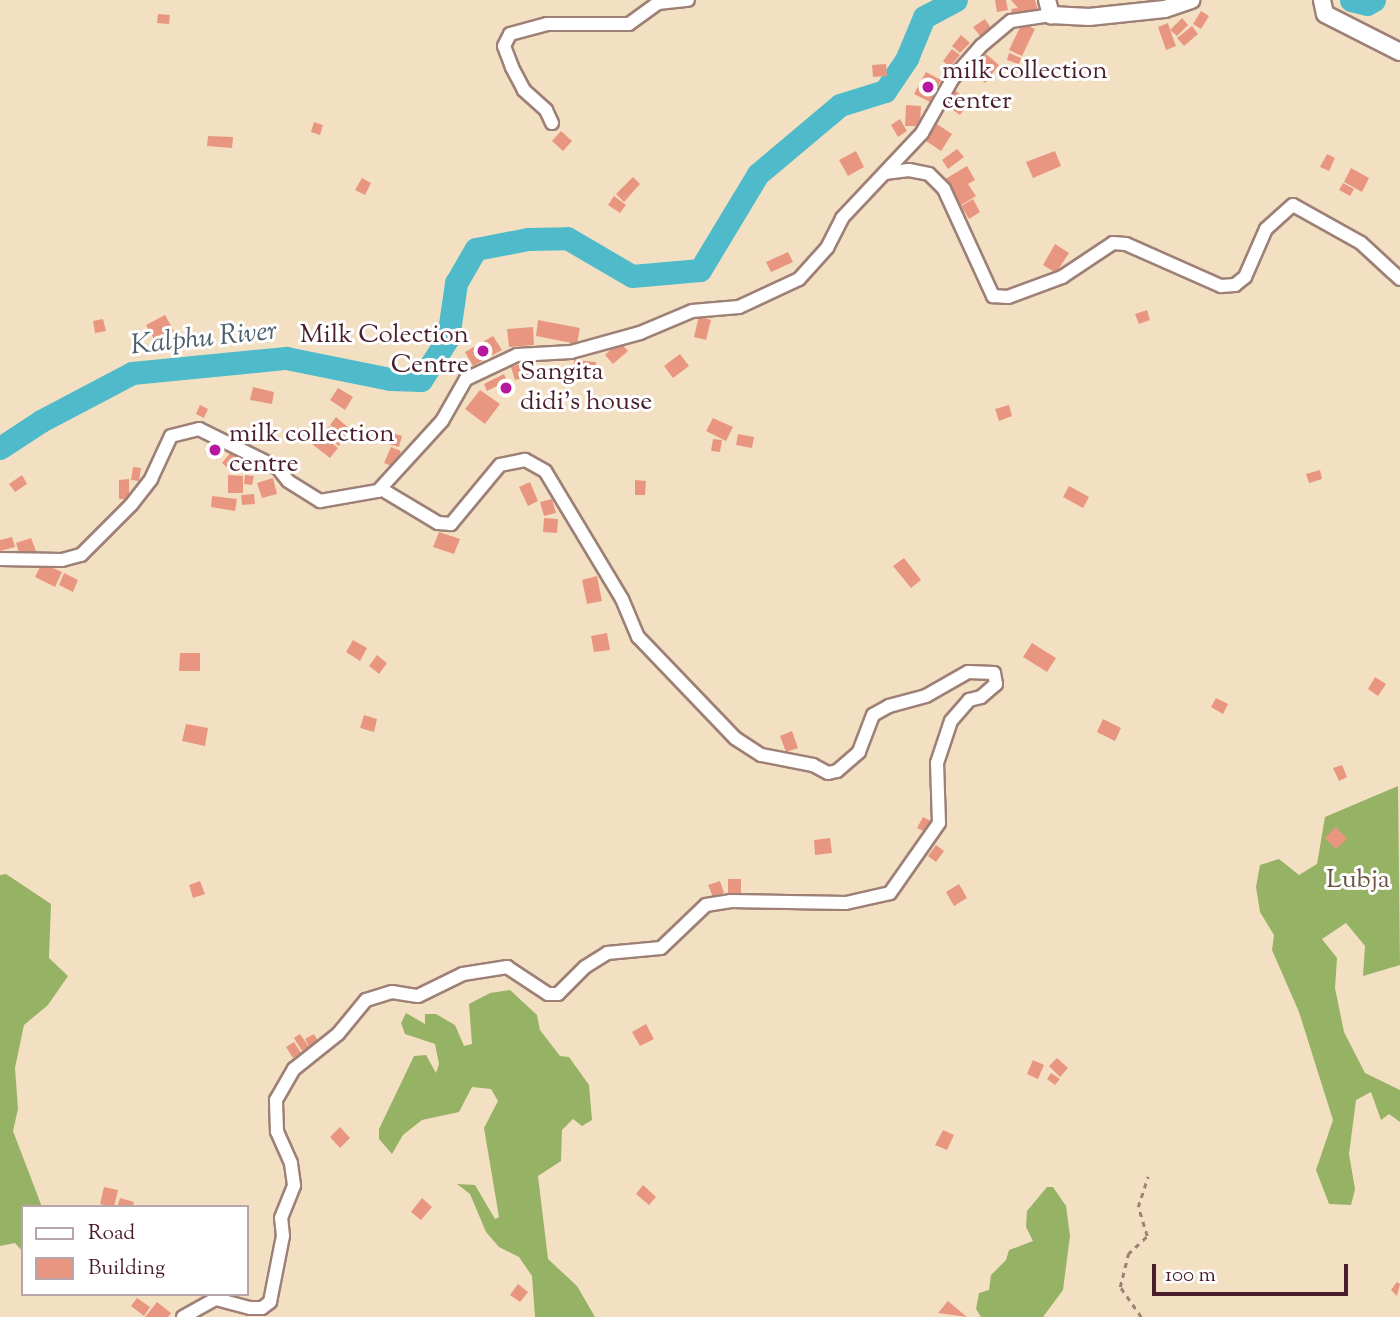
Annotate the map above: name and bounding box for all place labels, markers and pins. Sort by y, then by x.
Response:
place label: milk collection center [942,56,1108,118]
marker: milk collection center [920,79,936,95]
place label: Milk Colection Centre [300,320,469,382]
marker: Milk Colection Centre [475,343,491,359]
place label: Sangita didi's house [520,357,652,418]
marker: Sangita didi's house [498,380,514,396]
place label: milk collection centre [229,419,395,480]
marker: milk collection centre [207,442,223,458]

